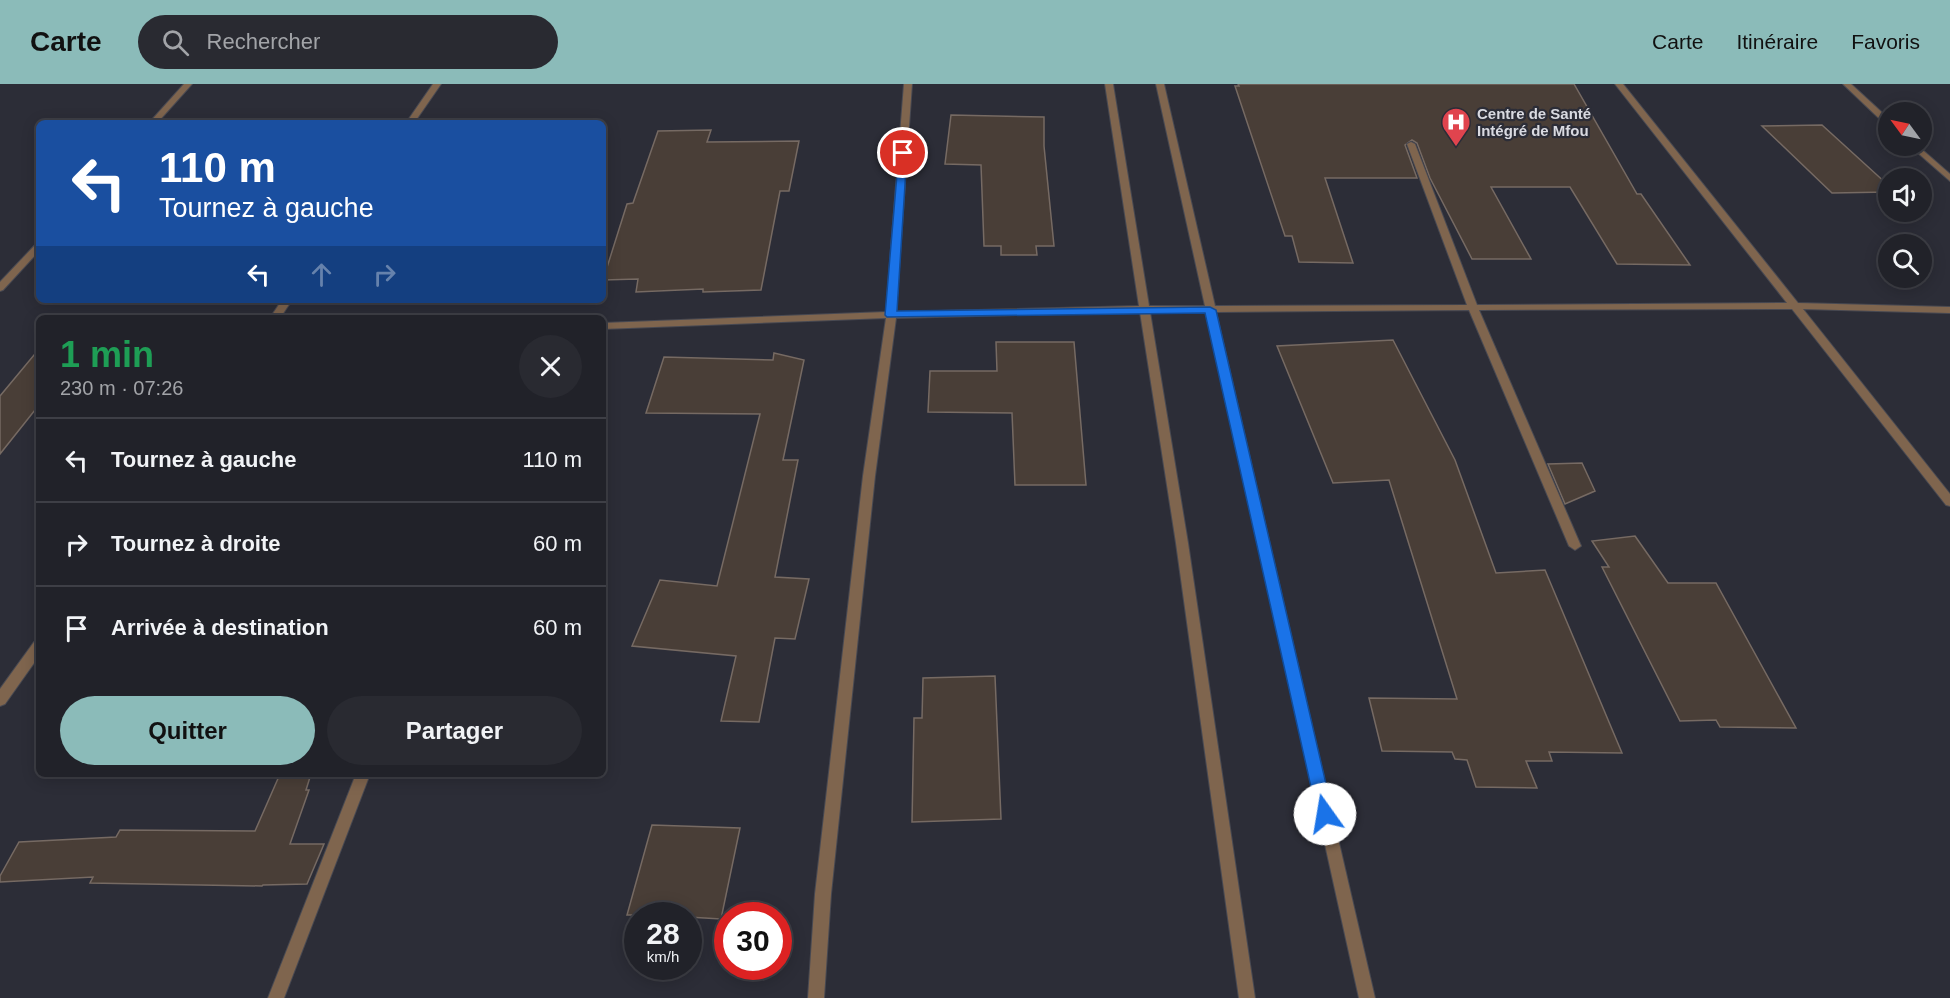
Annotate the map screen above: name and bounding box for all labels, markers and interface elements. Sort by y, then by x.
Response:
search box [138,15,558,69]
text: Carte [30,26,102,57]
icon: search [159,26,192,59]
text: Rechercher [207,29,320,54]
text: Carte [1652,30,1703,53]
text: Itinéraire [1736,30,1818,53]
text: Favoris [1851,30,1920,53]
north arrow [1878,102,1932,156]
map controls [1878,102,1932,288]
place label: Centre de Santé Intégré de Mfou [1477,105,1591,139]
hospital icon: Centre de Santé Intégré de Mfou [1440,106,1472,148]
pin [877,127,928,178]
icon: arrive [886,136,919,169]
icon: left [60,144,138,222]
text: 110 m [159,144,276,191]
button: sound [1878,168,1932,222]
text: Tournez à gauche [159,193,374,223]
button: search [1878,234,1932,288]
icon: left [242,258,275,291]
icon: ahead [305,258,338,291]
icon: right [368,258,401,291]
text: 1 min [60,334,154,375]
button: close [519,335,582,398]
text: 230 m · 07:26 [60,377,183,399]
icon: left [60,444,93,477]
text: Tournez à gauche [111,447,296,472]
text: 110 m [522,447,582,472]
icon: right [60,528,93,561]
text: Tournez à droite [111,531,281,556]
text: 60 m [533,531,582,556]
icon: arrive [60,612,93,645]
text: Arrivée à destination [111,615,329,640]
text: 60 m [533,615,582,640]
button: Quitter [60,696,315,765]
button: Partager [327,696,582,765]
position arrow [1293,782,1357,846]
speed limit sign: 30 [714,902,792,980]
text: 28 [646,917,680,950]
text: km/h [647,948,679,965]

